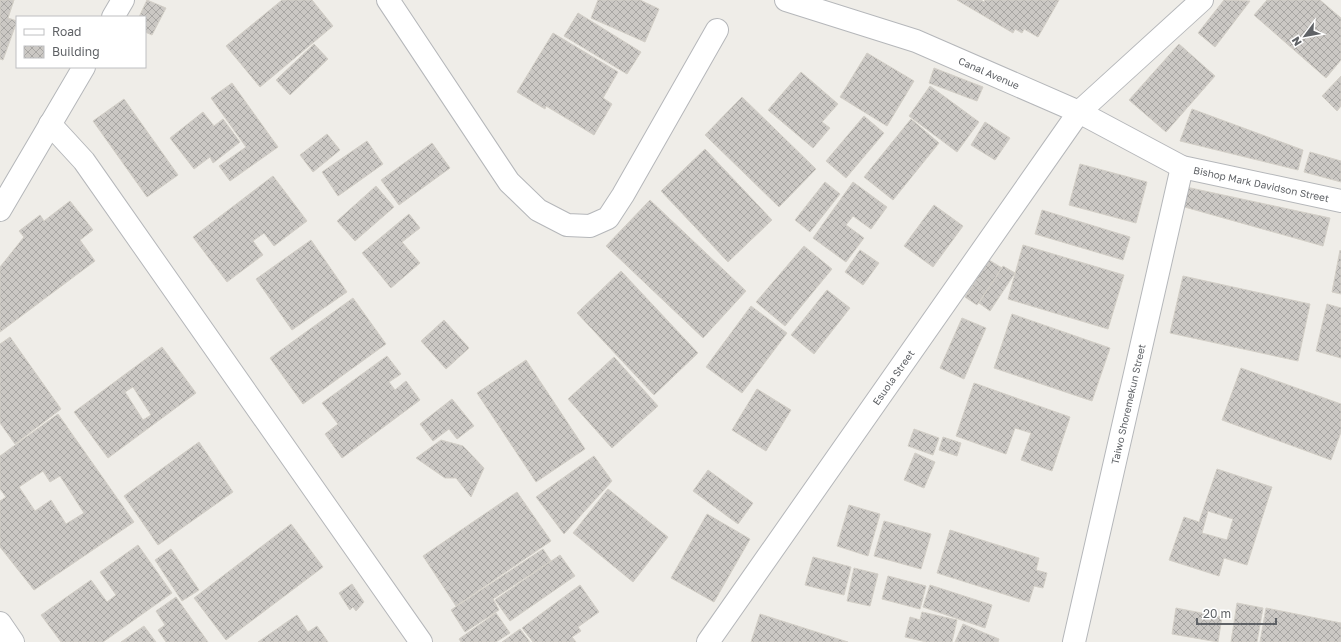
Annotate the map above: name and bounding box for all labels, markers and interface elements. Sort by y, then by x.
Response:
legend [16,16,146,68]
north arrow [1285,16,1325,56]
text: Road [52,24,81,39]
text: N [1288,35,1304,49]
text: Building [52,44,100,59]
street label: Canal Avenue [957,54,1022,91]
street label: Bishop Mark Davidson Street [1192,164,1330,204]
street label: Taiwo Shoremekun Street [1109,343,1148,465]
street label: Esuola Street [870,348,917,407]
scale bar [1197,600,1276,626]
text: 20 m [1203,606,1231,621]

